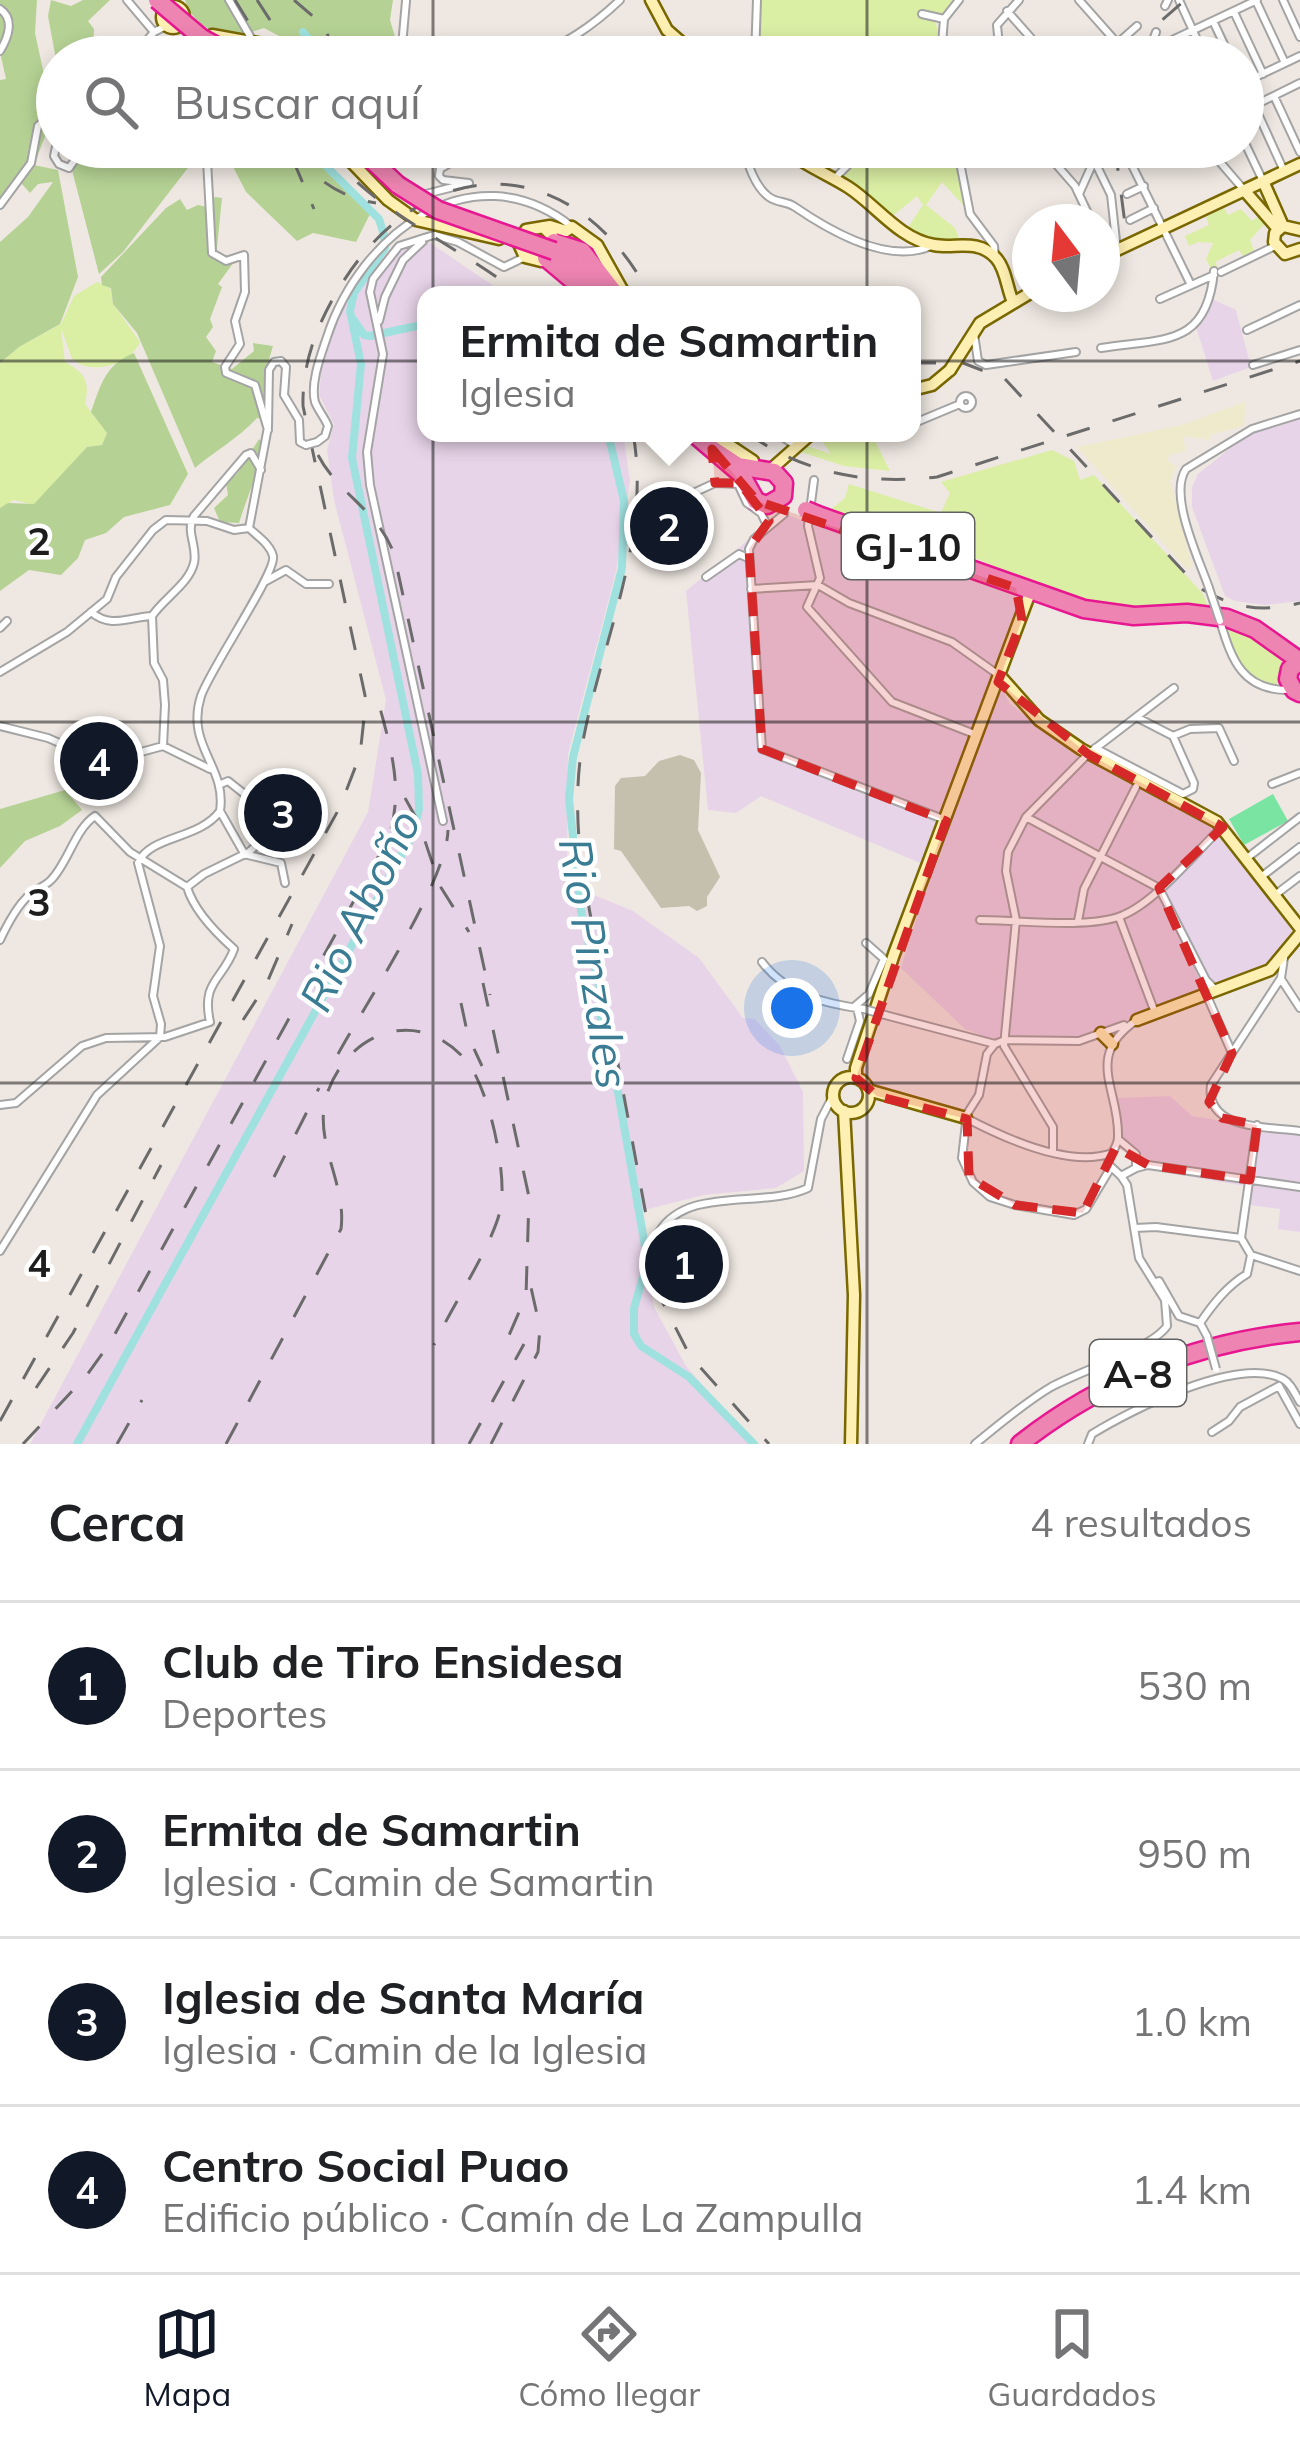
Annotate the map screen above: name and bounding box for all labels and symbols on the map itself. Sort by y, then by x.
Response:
north arrow [1012,204,1120,312]
pin: 2 [630,481,708,571]
road number: GJ-10 [842,513,974,579]
text: 2 [27,516,51,565]
pin: 4 [60,716,138,806]
pin: 3 [244,768,322,858]
water label: Rio Aboño [286,800,432,1020]
water label: Rio Pinzales [548,834,642,1092]
text: 3 [27,877,51,926]
your location [762,978,822,1038]
pin: 1 [645,1219,723,1309]
text: 4 [27,1238,51,1287]
road number: A-8 [1090,1340,1186,1406]

